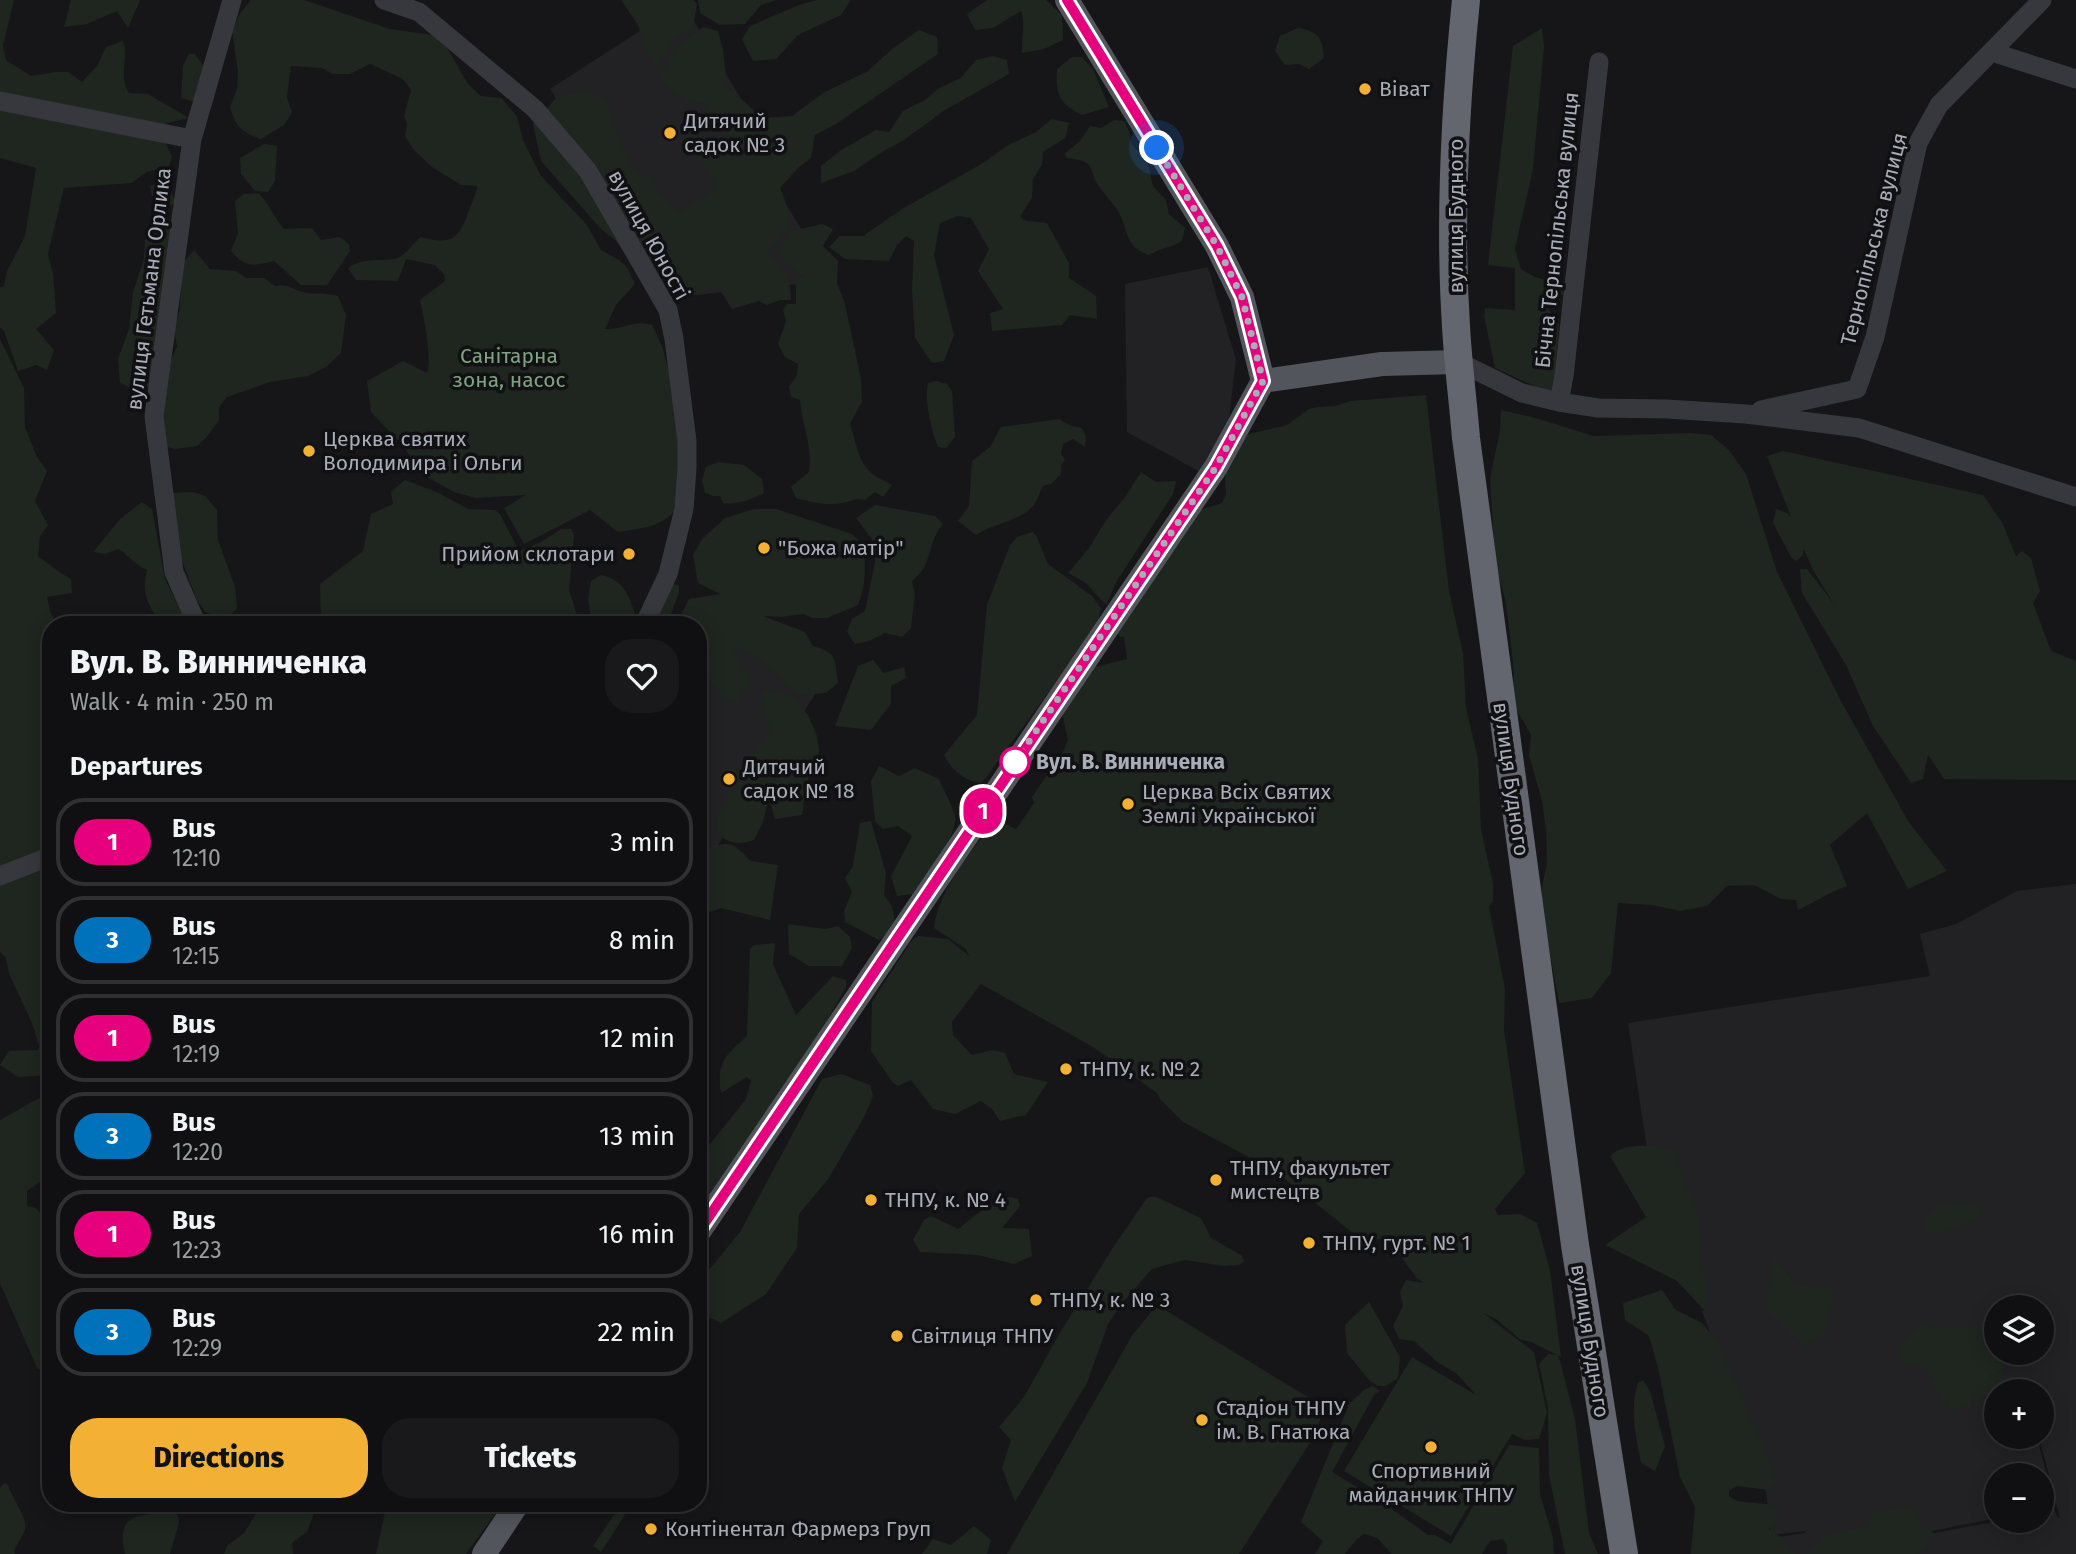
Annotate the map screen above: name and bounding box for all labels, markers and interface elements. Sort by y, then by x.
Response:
place label: Віват [1379,76,1430,102]
marker: Віват [1357,81,1373,97]
street label: Бічна Тернопільська вулиця [1530,91,1584,369]
place label: Дитячий садок № 3 [683,108,785,158]
marker: Дитячий садок № 3 [662,125,678,141]
your location [1139,130,1174,165]
street label: Тернопільська вулиця [1835,130,1913,348]
street label: вулиця Будного [1443,138,1469,294]
street label: вулиця Юності [603,165,695,305]
street label: вулиця Гетьмана Орлика [121,166,177,412]
park label: Санітарна зона, насос [453,343,565,393]
place label: Церква святих Володимира і Ольги [323,426,523,476]
marker: Церква святих Володимира і Ольги [301,443,317,459]
place label: "Божа матір" [778,535,904,561]
marker: "Божа матір" [756,540,772,556]
place label: Прийом склотари [441,541,615,567]
marker: Прийом склотари [621,546,637,562]
button: heart [605,639,679,713]
text: Вул. В. Винниченка [70,642,367,682]
text: Walk · 4 min · 250 m [70,688,274,716]
street label: вулиця Будного [1487,700,1535,858]
marker: Вул. В. Винниченка [1000,747,1030,777]
place label: Вул. В. Винниченка [1036,749,1225,775]
text: Departures [70,751,203,782]
place label: Дитячий садок № 18 [742,754,854,804]
marker: Дитячий садок № 18 [721,771,737,787]
place label: Церква Всіх Святих Землі Української [1142,779,1332,829]
line badge: 1 [960,788,1006,834]
marker: Церква Всіх Святих Землі Української [1120,796,1136,812]
text: 1 [977,797,989,825]
text: Bus [172,813,215,844]
text: 3 min [610,827,675,858]
text: 1 [107,828,118,856]
text: 12:10 [172,844,221,872]
text: Bus [172,911,215,942]
text: 8 min [609,925,675,956]
text: 3 [106,926,119,954]
text: 12:15 [172,942,219,970]
text: Bus [172,1009,215,1040]
text: 12 min [599,1023,675,1054]
text: 1 [107,1024,118,1052]
text: 12:19 [172,1040,220,1068]
place label: ТНПУ, к. № 2 [1080,1056,1200,1082]
marker: ТНПУ, к. № 2 [1058,1061,1074,1077]
text: Bus [172,1107,215,1138]
text: 13 min [599,1121,675,1152]
text: 3 [106,1122,119,1150]
text: 12:20 [172,1138,223,1166]
place label: ТНПУ, факультет мистецтв [1230,1155,1391,1205]
marker: ТНПУ, факультет мистецтв [1208,1172,1224,1188]
place label: ТНПУ, к. № 4 [885,1187,1006,1213]
marker: ТНПУ, к. № 4 [863,1192,879,1208]
text: Bus [172,1205,215,1236]
text: 16 min [598,1219,675,1250]
text: 1 [107,1220,118,1248]
place label: ТНПУ, гурт. № 1 [1323,1230,1470,1256]
marker: ТНПУ, гурт. № 1 [1301,1235,1317,1251]
text: 12:23 [172,1236,222,1264]
street label: вулиця Будного [1565,1262,1615,1420]
place label: ТНПУ, к. № 3 [1050,1287,1170,1313]
marker: ТНПУ, к. № 3 [1028,1292,1044,1308]
map controls [1984,1295,2054,1533]
button: layers [1984,1295,2054,1365]
text: Bus [172,1303,215,1334]
text: 22 min [598,1317,675,1348]
text: 3 [106,1318,119,1346]
place label: Світлиця ТНПУ [911,1323,1054,1349]
marker: Світлиця ТНПУ [889,1328,905,1344]
text: 12:29 [172,1334,222,1362]
button: + [1984,1379,2054,1449]
place label: Стадіон ТНПУ ім. В. Гнатюка [1216,1395,1350,1445]
marker: Стадіон ТНПУ ім. В. Гнатюка [1194,1412,1210,1428]
button: Directions [70,1418,368,1498]
button: Tickets [382,1418,679,1498]
marker: Спортивний майданчик ТНПУ [1423,1439,1439,1455]
place label: Спортивний майданчик ТНПУ [1348,1458,1514,1508]
button: − [1984,1463,2054,1533]
place label: Контінентал Фармерз Груп [665,1516,932,1542]
marker: Контінентал Фармерз Груп [643,1521,659,1537]

